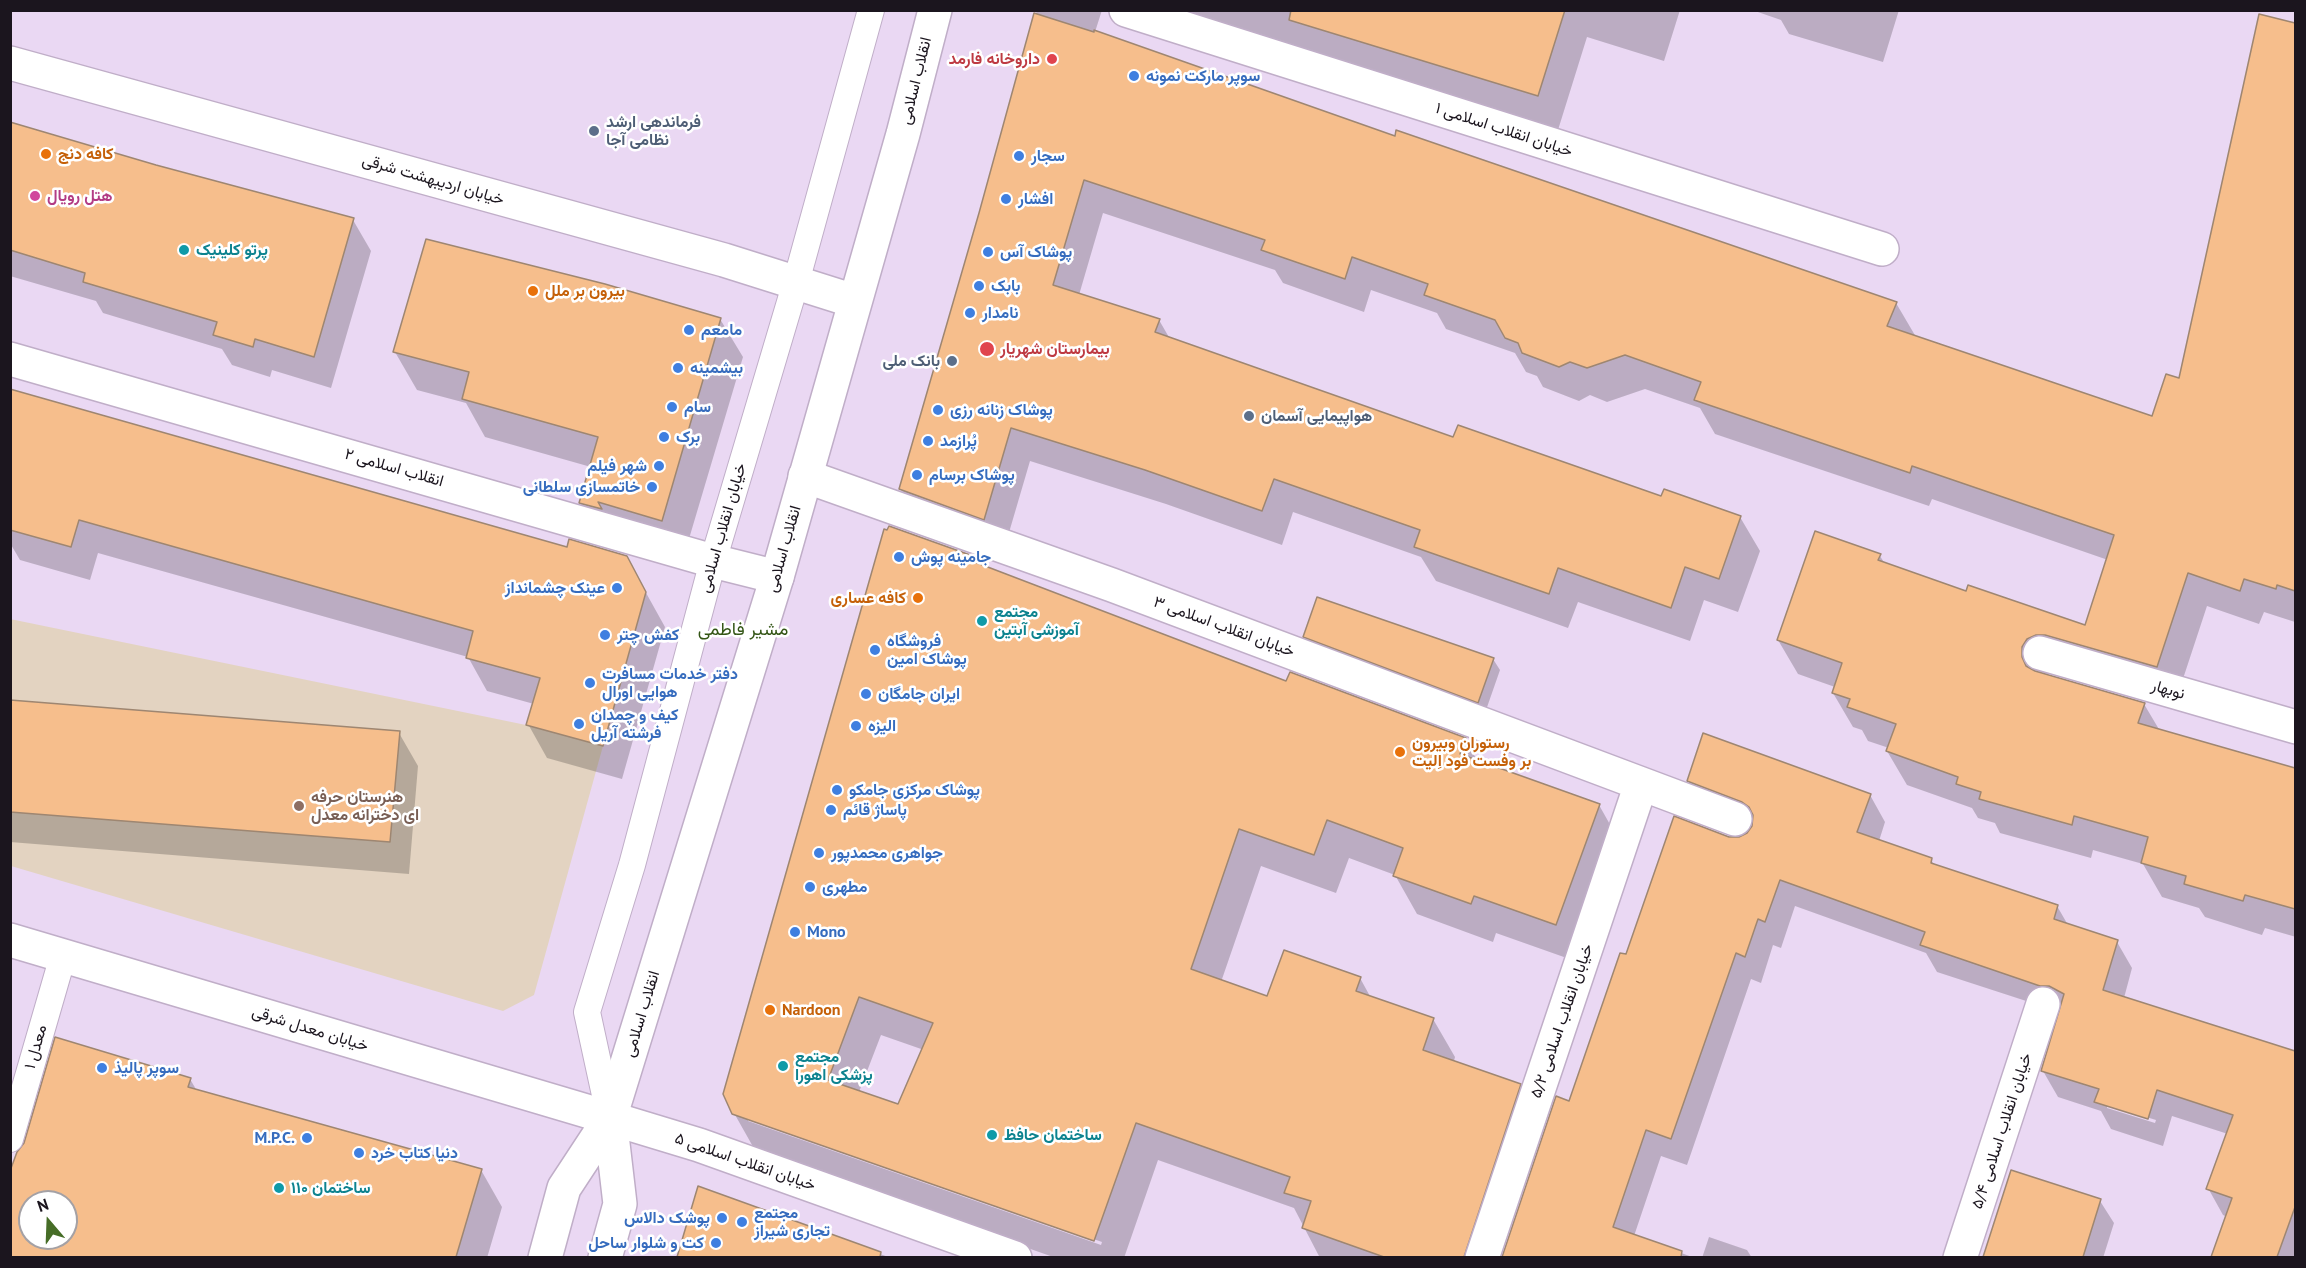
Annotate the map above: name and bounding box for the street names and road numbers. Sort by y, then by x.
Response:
street label: انقلاب اسلامی [896,35,936,127]
street label: خیابان انقلاب اسلامی ۱ [1433,99,1575,161]
street label: خیابان اردیبهشت شرقی [360,151,506,209]
street label: ۲ انقلاب اسلامی [342,445,446,491]
street label: خیابان انقلاب اسلامی [695,461,751,595]
street label: انقلاب اسلامی [762,503,806,595]
street label: خیابان انقلاب اسلامی ۳ [1151,593,1297,661]
street label: نوبهار [2149,676,2187,704]
street label: خیابان انقلاب اسلامی ۵/۲ [1527,941,1597,1101]
street label: انقلاب اسلامی [620,968,664,1060]
street label: خیابان معدل شرقی [249,1002,371,1056]
street label: ۱ معدل [21,1023,51,1071]
street label: خیابان انقلاب اسلامی ۵/۴ [1968,1051,2036,1211]
street label: خیابان انقلاب اسلامی ۵ [672,1129,818,1195]

